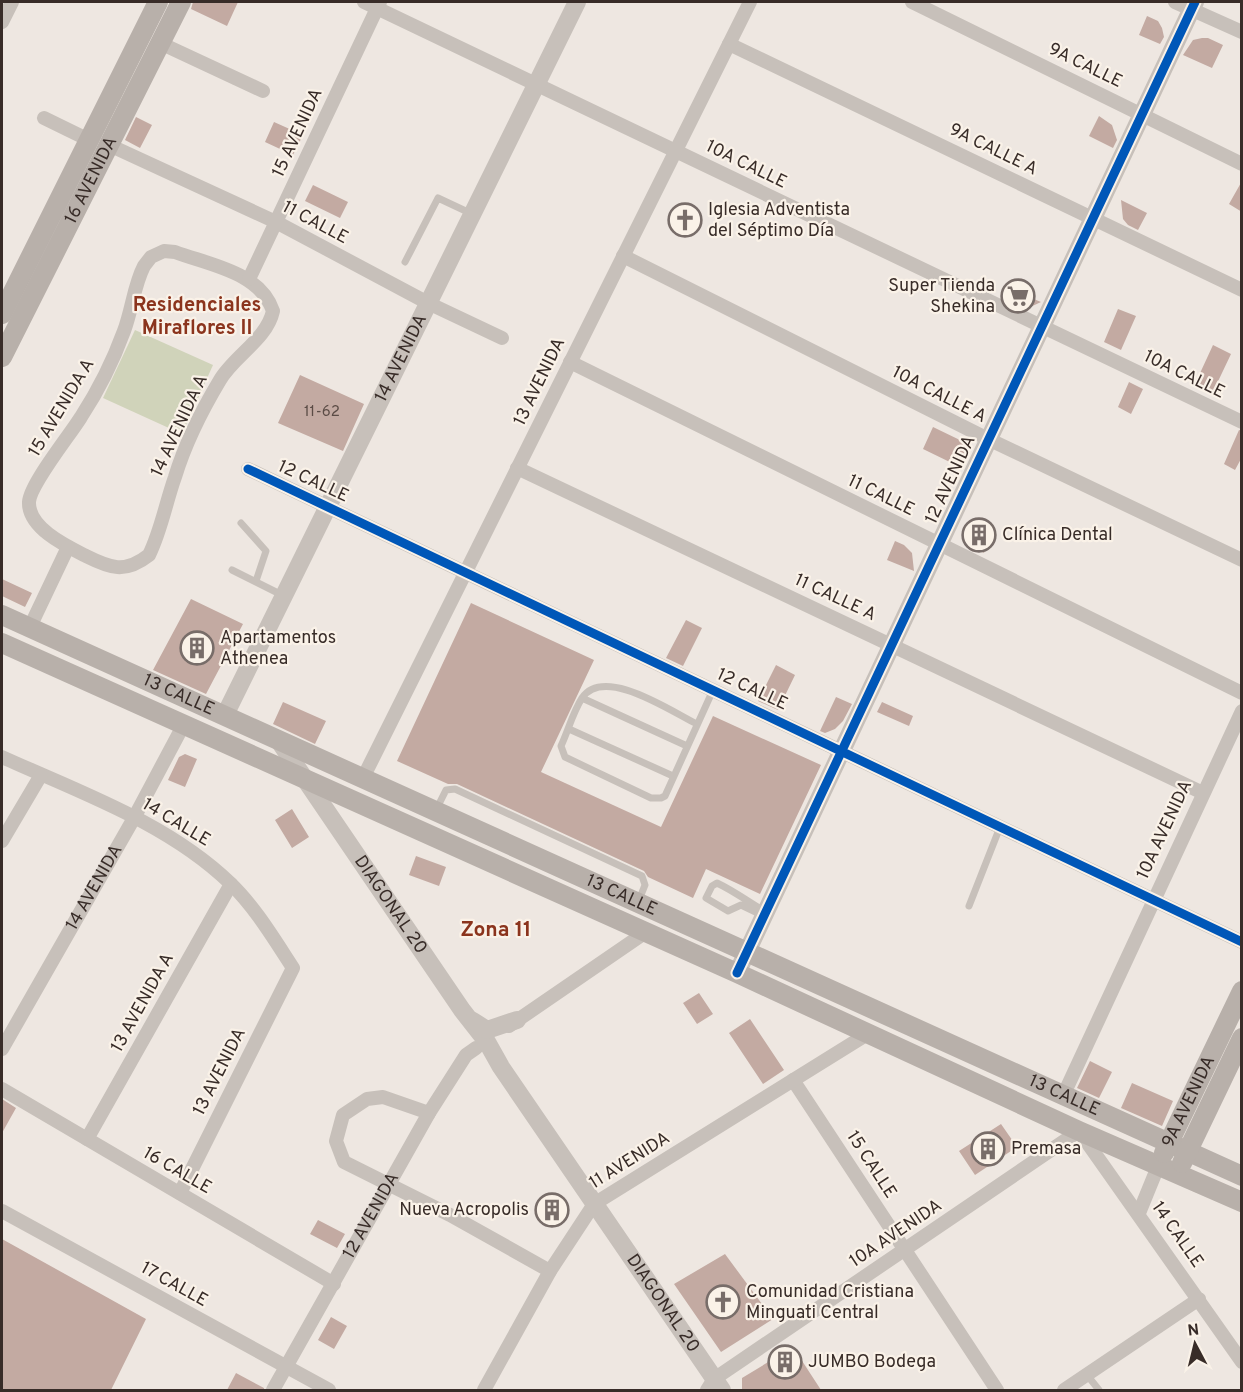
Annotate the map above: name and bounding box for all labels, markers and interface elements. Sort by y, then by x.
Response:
street label: 9A CALLE [1044,38,1126,94]
street label: 15 AVENIDA [267,85,329,181]
street label: 9A CALLE A [945,119,1041,181]
street label: 16 AVENIDA [59,133,123,228]
street label: 10A CALLE [702,135,790,195]
street label: 11 CALLE [278,196,352,250]
place label: Iglesia Adventista del Séptimo Día [708,199,850,243]
church icon: Iglesia Adventista del Séptimo Día [667,202,703,238]
place label: Super Tienda Shekina [888,275,995,319]
supermarket icon: Super Tienda Shekina [1000,278,1036,314]
district label: Residenciales Miraflores II [133,293,261,342]
street label: 14 AVENIDA [370,310,433,406]
street label: 13 AVENIDA [509,334,571,430]
street label: 10A CALLE [1140,345,1228,405]
street label: 15 AVENIDA A [24,355,100,461]
street label: 10A CALLE A [888,361,990,429]
street label: 14 AVENIDA A [146,371,214,481]
house number: 11-62 [304,403,340,422]
street label: 12 AVENIDA [920,432,982,528]
street label: 12 CALLE [274,456,352,508]
street label: 11 CALLE [844,470,918,522]
building icon: Clínica Dental [961,517,997,553]
place label: Clínica Dental [1002,524,1113,547]
street label: 11 CALLE A [791,569,879,627]
place label: Apartamentos Athenea [220,627,336,671]
building icon: Apartamentos Athenea [179,630,215,666]
street label: 12 CALLE [713,664,791,716]
street label: 13 CALLE [139,669,218,721]
street label: 10A AVENIDA [1132,777,1198,883]
street label: 14 CALLE [138,794,214,852]
street label: 14 AVENIDA [61,840,128,935]
street label: DIAGONAL 20 [349,851,432,959]
street label: 13 CALLE [582,869,661,921]
district label: Zona 11 [461,917,531,944]
street label: 13 AVENIDA A [106,949,180,1057]
street label: 13 AVENIDA [188,1024,252,1120]
street label: 9A AVENIDA [1157,1052,1221,1151]
street label: 13 CALLE [1025,1070,1104,1122]
street label: 11 AVENIDA [585,1127,675,1195]
street label: 15 CALLE [841,1127,901,1203]
building icon: Premasa [970,1131,1006,1167]
place label: Premasa [1011,1138,1081,1161]
street label: 16 CALLE [138,1142,216,1200]
street label: 12 AVENIDA [338,1169,405,1263]
building icon: Nueva Acropolis [534,1192,570,1228]
street label: 10A AVENIDA [845,1195,947,1273]
street label: 14 CALLE [1146,1197,1208,1273]
place label: Nueva Acropolis [399,1199,529,1222]
street label: DIAGONAL 20 [621,1250,705,1357]
street label: 17 CALLE [136,1257,212,1313]
place label: Comunidad Cristiana Minguati Central [746,1281,914,1325]
church icon: Comunidad Cristiana Minguati Central [705,1284,741,1320]
north arrow [1165,1314,1225,1374]
text: N [1186,1320,1200,1342]
building icon: JUMBO Bodega [767,1344,803,1380]
place label: JUMBO Bodega [808,1351,936,1374]

